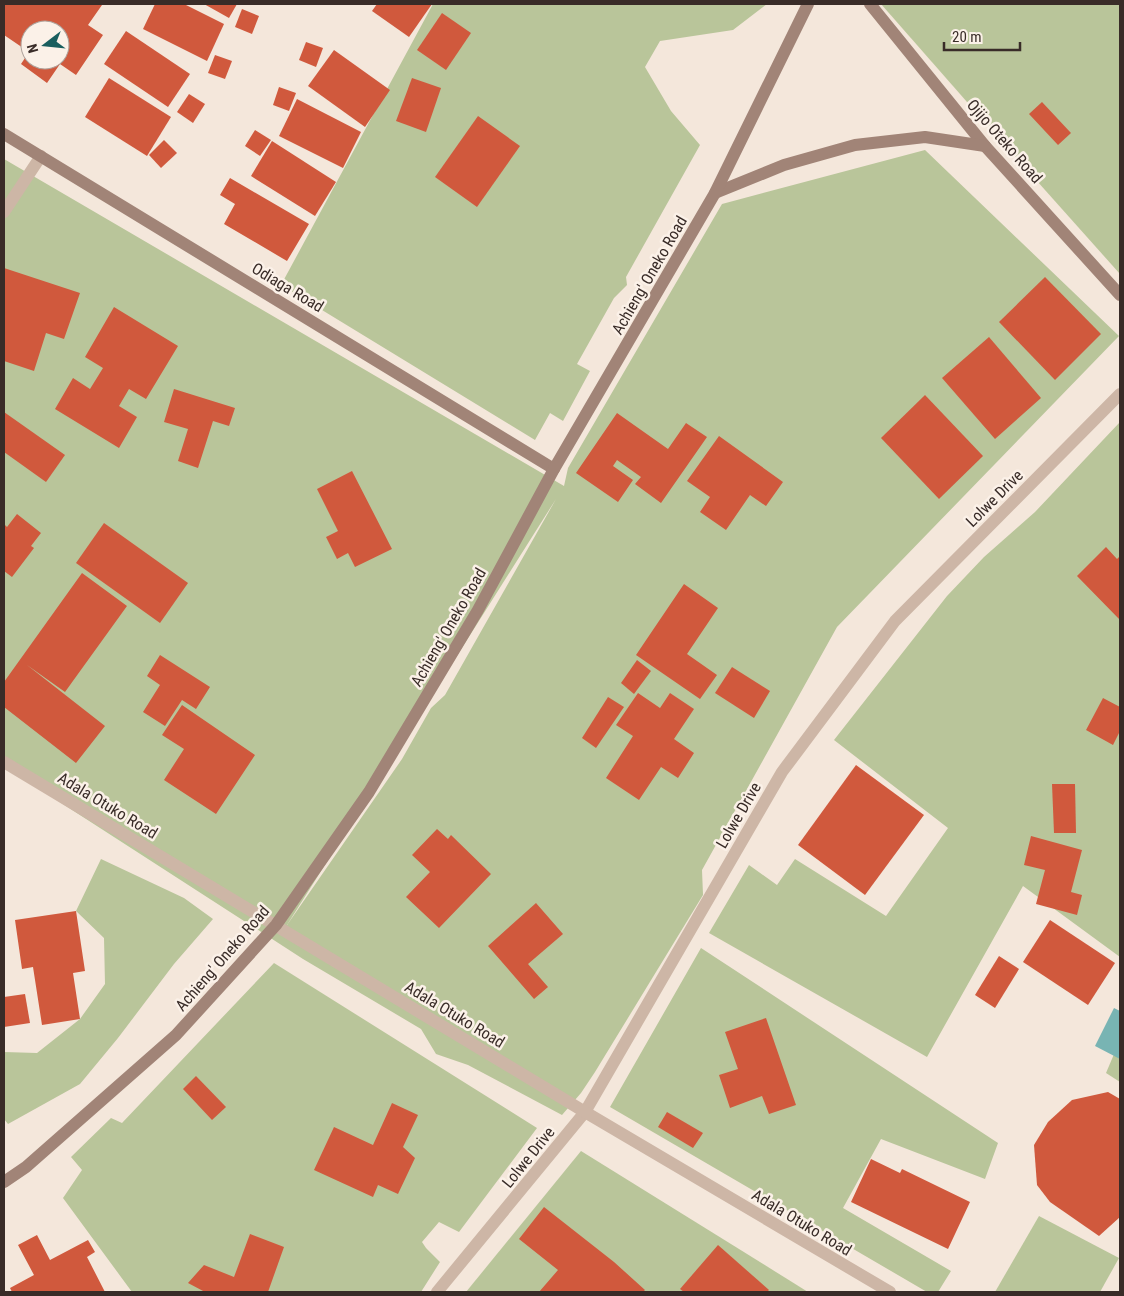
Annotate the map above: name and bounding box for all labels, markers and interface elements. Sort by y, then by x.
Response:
north arrow [20,20,70,70]
scale bar [944,20,1020,52]
text: 20 m [952,28,982,46]
text: N [24,42,41,55]
street label: Ojijo Oteko Road [963,95,1046,187]
street label: Achieng' Oneko Road [608,213,691,338]
street label: Odiaga Road [248,259,327,316]
street label: Lolwe Drive [962,466,1027,531]
street label: Achieng' Oneko Road [407,565,490,690]
street label: Adala Otuko Road [54,768,161,843]
street label: Lolwe Drive [712,779,765,852]
street label: Achieng' Oneko Road [171,902,273,1015]
street label: Adala Otuko Road [401,977,508,1052]
street label: Lolwe Drive [498,1123,559,1192]
street label: Adala Otuko Road [748,1185,855,1260]

